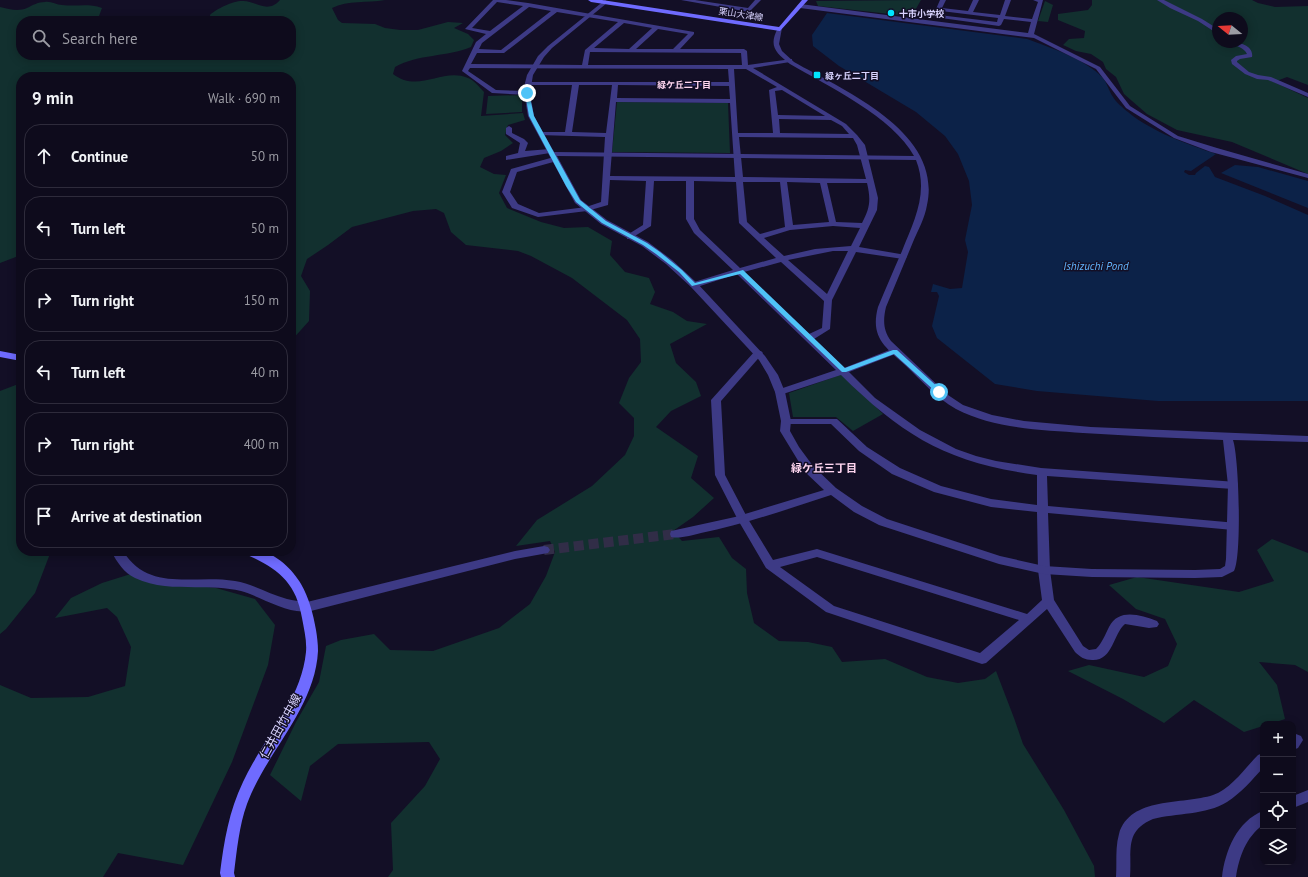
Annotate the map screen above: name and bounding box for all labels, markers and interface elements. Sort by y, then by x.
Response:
street label: 栗山大津線 [718,5,765,23]
marker: 十市小学校 [886,8,896,18]
place label: 十市小学校 [899,8,945,19]
north arrow [1212,12,1248,48]
search box [16,16,296,60]
icon: search [30,27,52,49]
text: Search here [62,29,138,48]
marker: 緑ヶ丘二丁目 [812,70,822,80]
place label: 緑ヶ丘二丁目 [825,70,879,81]
district label: 緑ケ丘二丁目 [657,79,711,90]
route end [518,84,536,102]
text: 9 min [32,87,73,109]
text: Walk · 690 m [208,90,280,107]
icon: ahead [33,145,55,167]
text: Continue [71,147,128,166]
text: 50 m [251,148,279,165]
icon: left [33,217,55,239]
text: Turn left [71,219,125,238]
text: 50 m [251,220,279,237]
water label: Ishizuchi Pond [1063,259,1129,273]
icon: right [33,289,55,311]
text: Turn right [71,291,134,310]
text: 150 m [244,292,279,309]
icon: left [33,361,55,383]
text: Turn left [71,363,125,382]
text: 40 m [251,364,279,381]
route start [930,383,948,401]
icon: right [33,433,55,455]
text: Turn right [71,435,134,454]
text: 400 m [244,436,279,453]
district label: 緑ケ丘三丁目 [791,461,857,475]
icon: arrive [33,505,55,527]
text: Arrive at destination [71,507,202,526]
street label: 仁井田竹中線 [256,691,304,761]
map controls [1260,721,1296,865]
button: + [1260,721,1296,757]
button: − [1260,757,1296,793]
button: locate [1260,793,1296,829]
button: layers [1260,829,1296,865]

